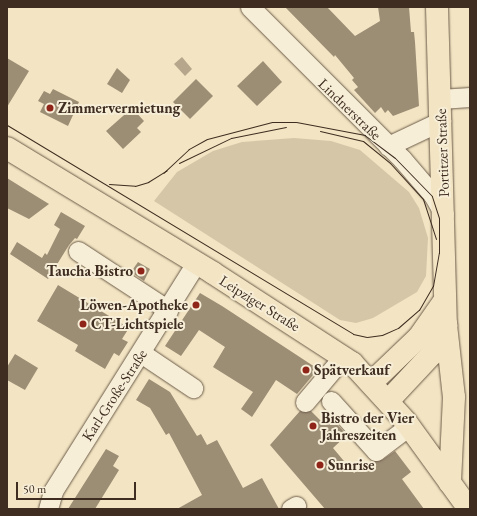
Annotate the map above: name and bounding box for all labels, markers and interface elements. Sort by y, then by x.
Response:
street label: Lindnerstraße [315,75,385,143]
place label: Zimmervermietung [58,99,180,117]
marker: Zimmervermietung [45,103,55,113]
street label: Portitzer Straße [431,108,453,198]
place label: Taucha Bistro [46,262,133,280]
marker: Taucha Bistro [136,266,146,276]
street label: Leipziger Straße [216,271,304,335]
place label: Löwen-Apotheke [80,296,188,314]
marker: Löwen-Apotheke [191,300,201,310]
place label: CT-Lichtspiele [91,315,183,333]
marker: CT-Lichtspiele [78,319,88,329]
street label: Karl-Große-Straße [78,346,150,444]
place label: Spätverkauf [314,361,390,379]
marker: Spätverkauf [301,365,311,375]
place label: Bistro der Vier Jahreszeiten [321,408,414,443]
marker: Bistro der Vier Jahreszeiten [308,421,318,431]
place label: Sunrise [328,456,374,474]
marker: Sunrise [315,460,325,470]
scale bar [18,474,138,500]
text: 50 m [23,481,46,497]

